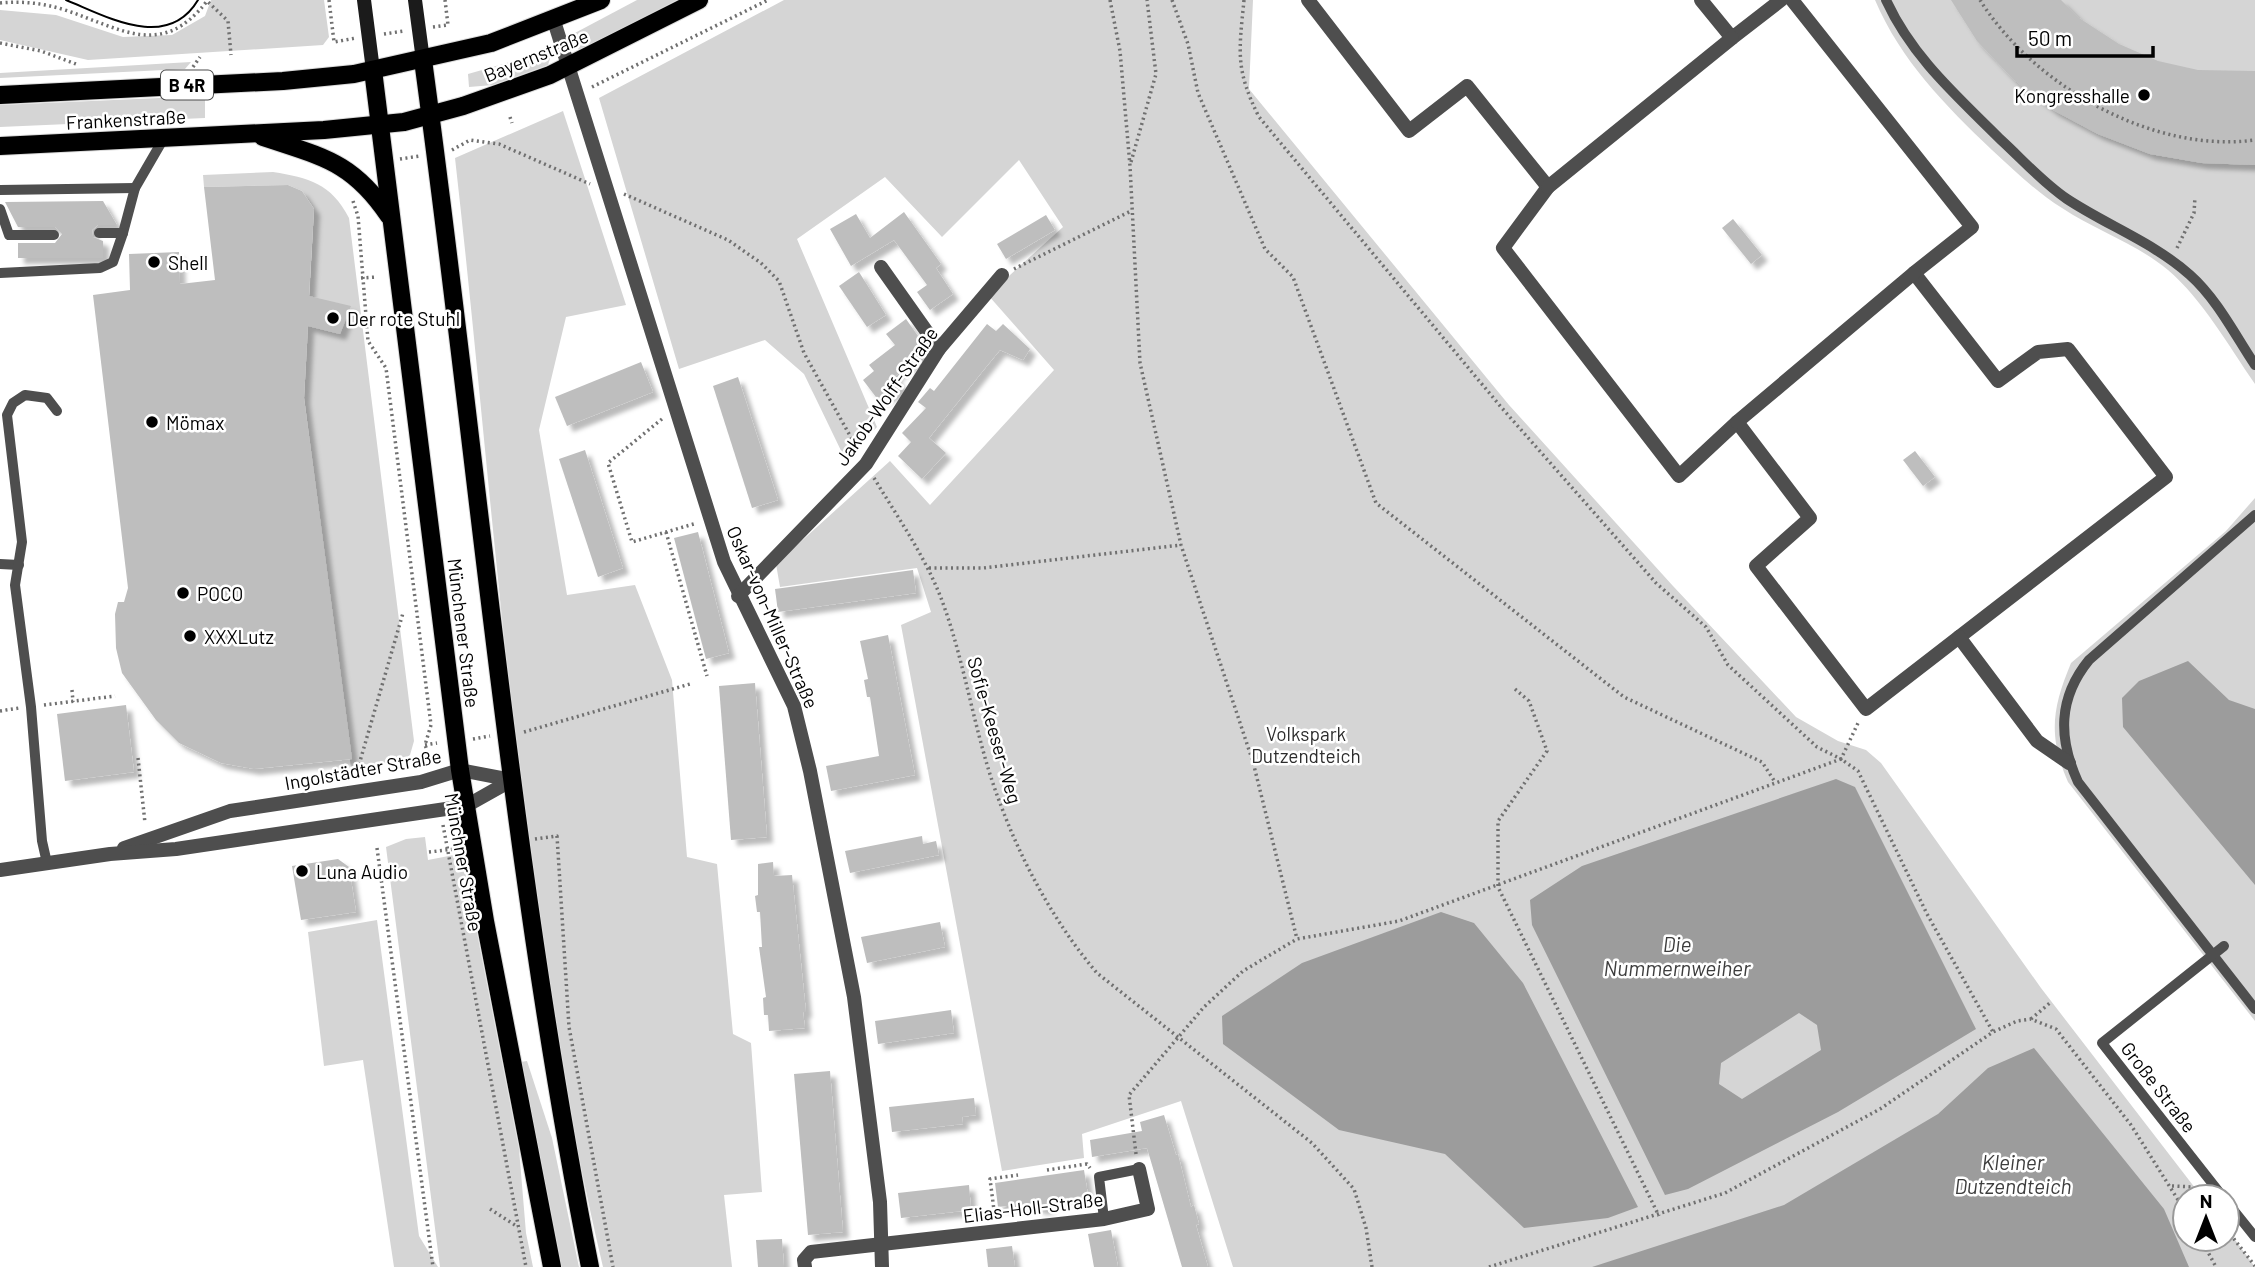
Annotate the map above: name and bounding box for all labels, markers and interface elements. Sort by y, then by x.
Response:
scale bar [2017,14,2154,58]
street label: Bayernstraße [480,24,592,86]
text: 50 m [2028,25,2072,50]
road number: B 4R [161,70,213,100]
place label: Kongresshalle [2014,84,2130,107]
marker: Kongresshalle [2136,87,2152,103]
street label: Frankenstraße [65,104,187,134]
place label: Shell [168,251,208,274]
marker: Shell [146,254,162,270]
place label: Der rote Stuhl [347,307,460,330]
marker: Der rote Stuhl [325,310,341,326]
street label: Jakob-Wolff-Straße [830,322,942,470]
place label: Mömax [166,411,224,434]
marker: Mömax [144,414,160,430]
street label: Oskar-von-Miller-Straße [722,522,824,712]
street label: Münchener Straße [443,557,485,709]
place label: POCO [197,582,243,605]
marker: POCO [175,585,191,601]
place label: XXXLutz [204,625,274,648]
marker: XXXLutz [182,628,198,644]
street label: Sofie-Keeser-Weg [963,654,1027,806]
park label: Volkspark Dutzendteich [1251,722,1361,767]
street label: Ingolstädter Straße [283,744,443,794]
street label: Münchner Straße [440,791,488,933]
place label: Luna Audio [316,860,408,883]
marker: Luna Audio [294,863,310,879]
water label: Die Nummernweiher [1604,931,1751,980]
street label: Große Straße [2116,1037,2202,1137]
water label: Kleiner Dutzendteich [1954,1149,2072,1198]
north arrow [2171,1183,2241,1253]
street label: Elias-Holl-Straße [961,1187,1105,1227]
text: N [2200,1189,2212,1212]

